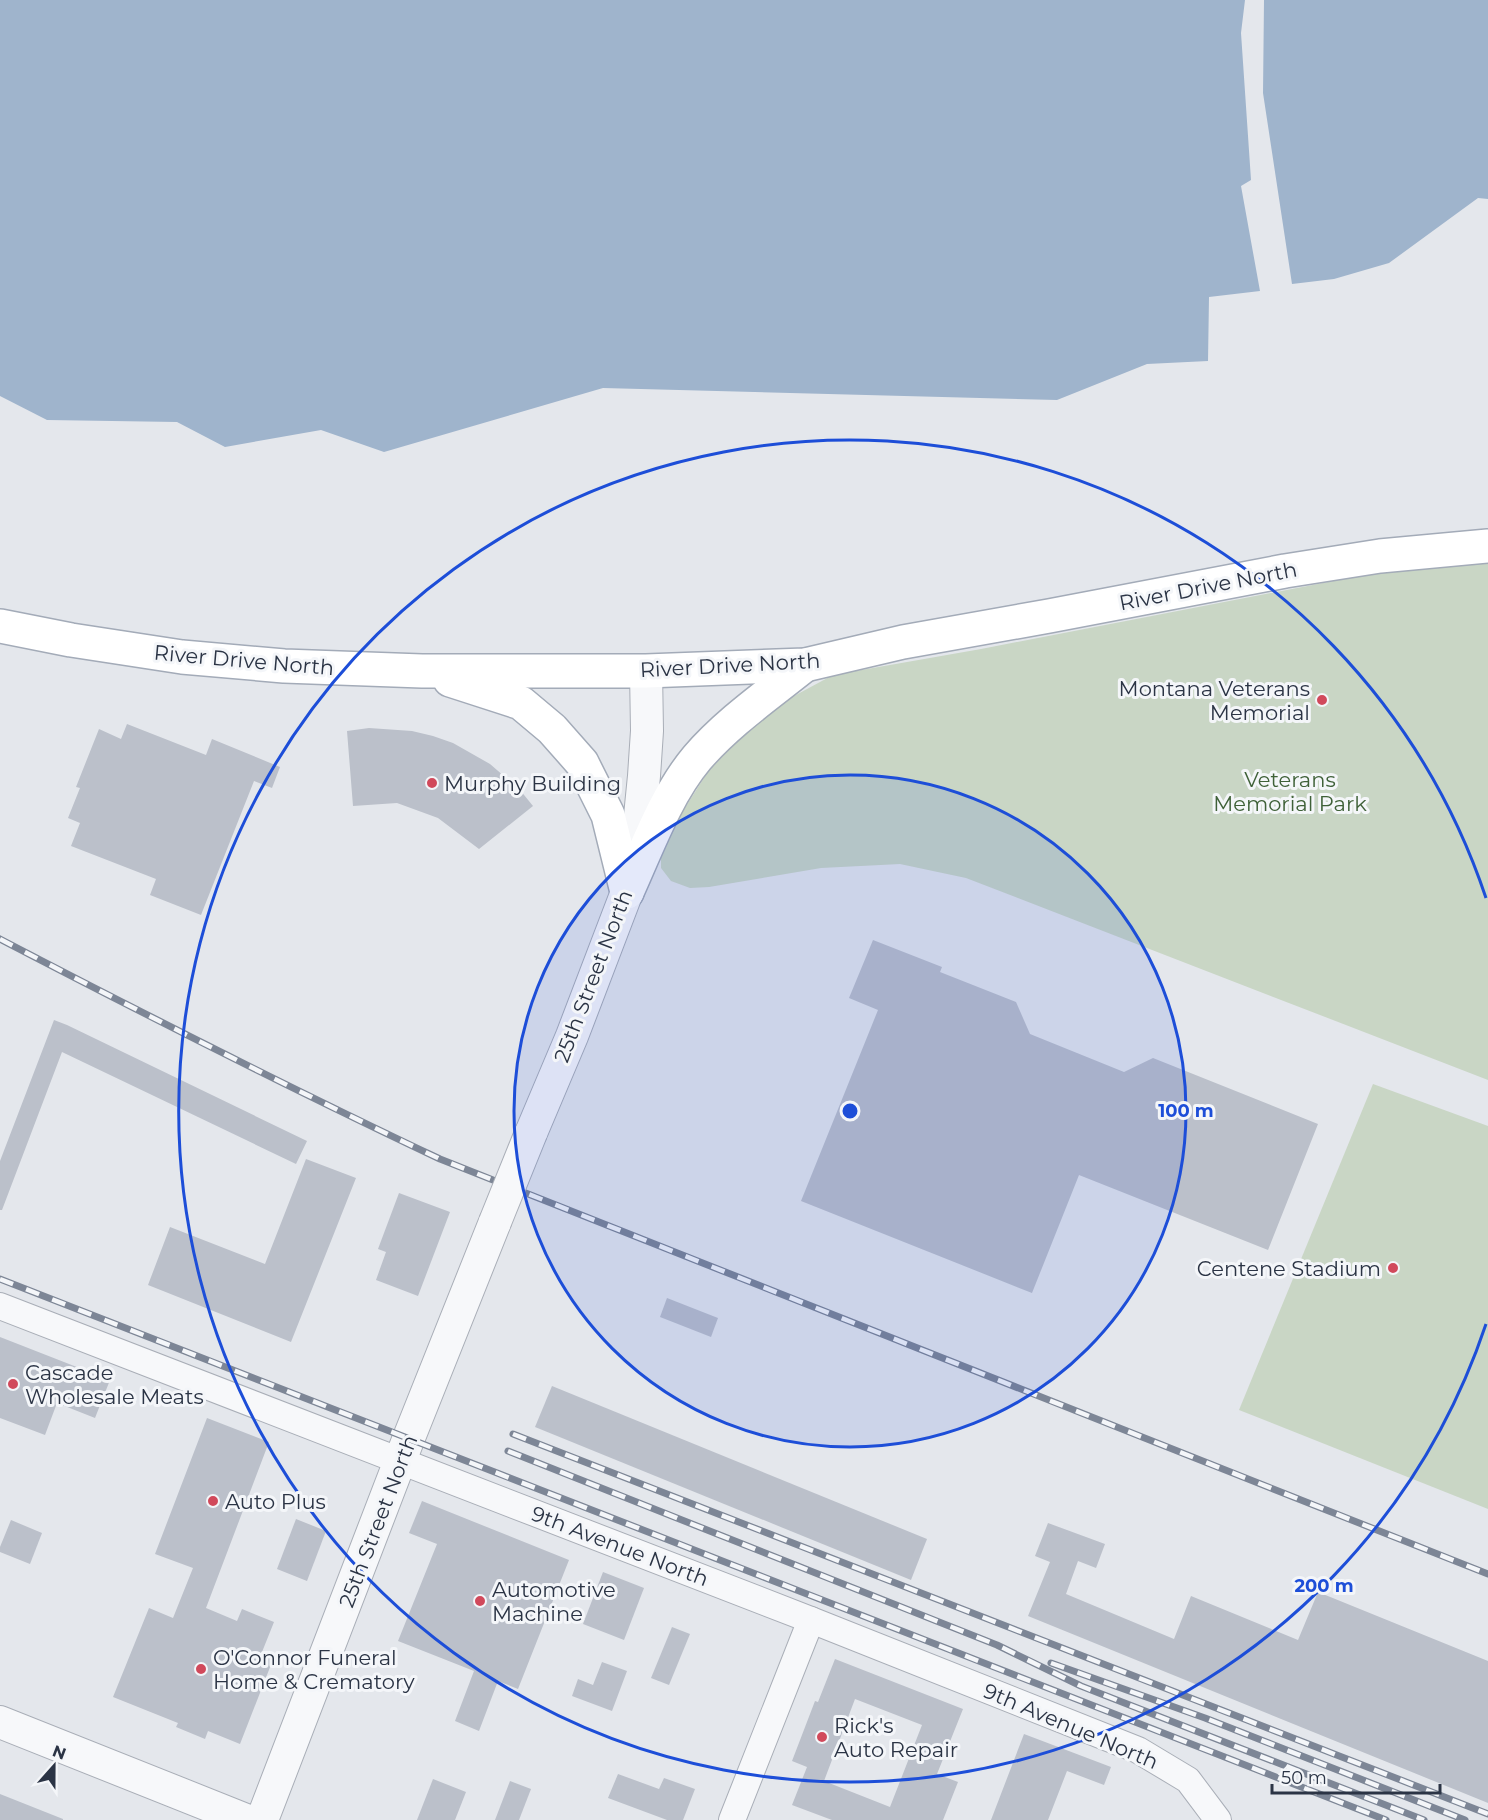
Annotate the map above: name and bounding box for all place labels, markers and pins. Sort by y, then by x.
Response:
place label: Montana Veterans Memorial [1119,676,1310,725]
marker: Montana Veterans Memorial [1315,693,1329,707]
place label: Murphy Building [444,771,621,796]
marker: Murphy Building [425,776,439,790]
centre of rings [840,1101,860,1121]
place label: Centene Stadium [1197,1256,1381,1281]
marker: Centene Stadium [1386,1261,1400,1275]
place label: Cascade Wholesale Meats [25,1360,204,1409]
marker: Cascade Wholesale Meats [6,1377,20,1391]
place label: Auto Plus [225,1489,326,1514]
marker: Auto Plus [206,1494,220,1508]
place label: Automotive Machine [492,1577,616,1626]
marker: Automotive Machine [473,1594,487,1608]
place label: O'Connor Funeral Home & Crematory [213,1645,415,1694]
marker: O'Connor Funeral Home & Crematory [194,1662,208,1676]
place label: Rick's Auto Repair [834,1713,958,1762]
marker: Rick's Auto Repair [815,1730,829,1744]

